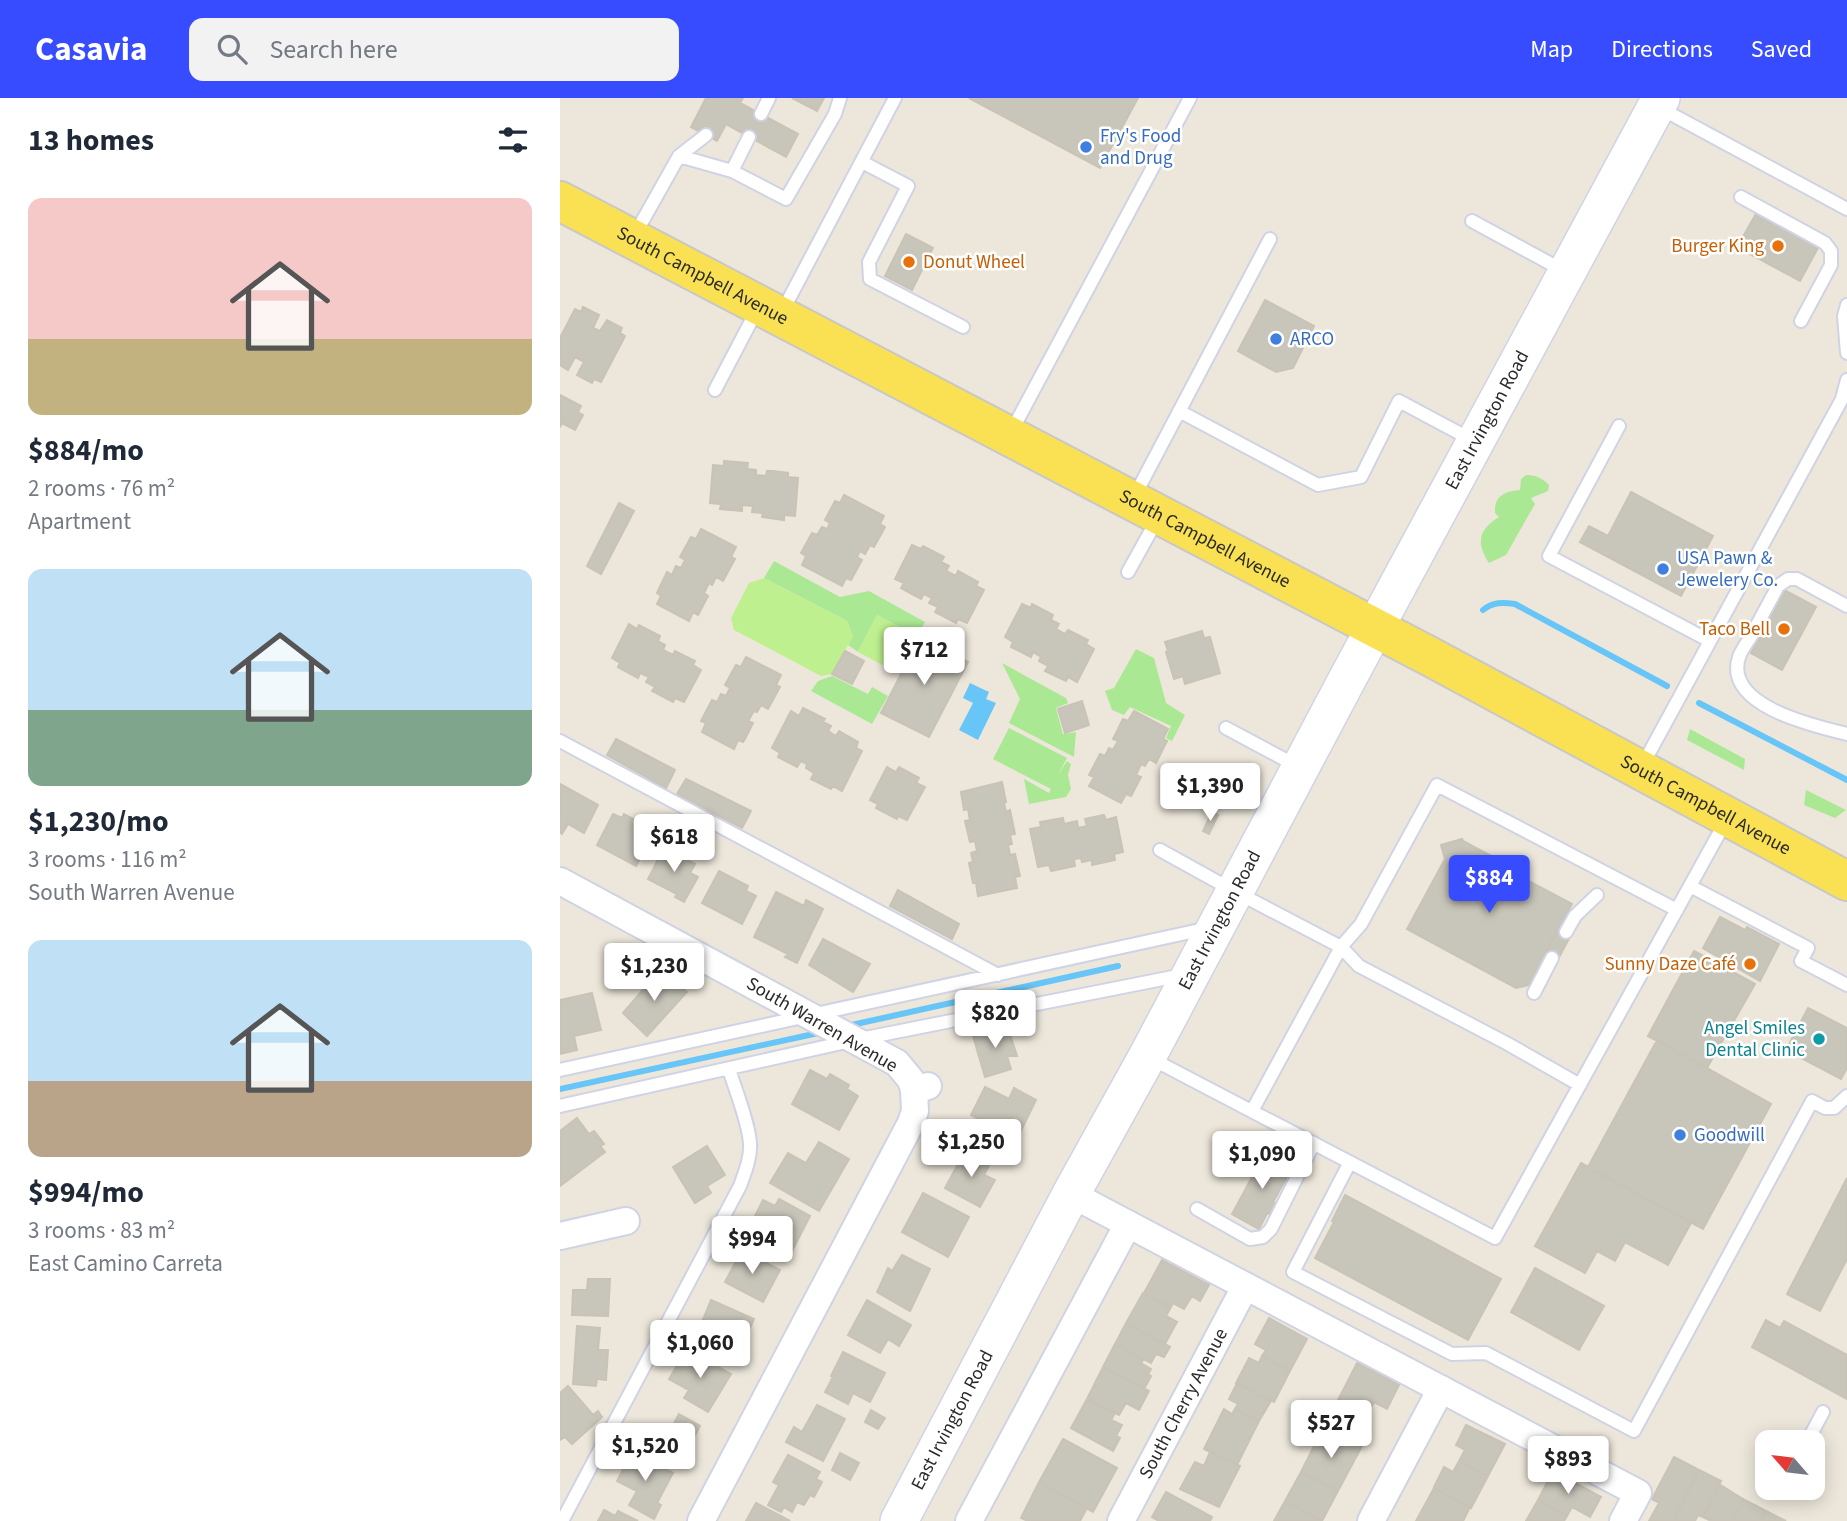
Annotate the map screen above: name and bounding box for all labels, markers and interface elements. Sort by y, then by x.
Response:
search box [189,18,679,81]
text: Casavia [35,26,147,73]
icon: search [213,30,251,68]
text: Search here [269,31,398,68]
text: Map [1530,32,1573,67]
text: Directions [1611,32,1713,67]
text: Saved [1751,32,1812,67]
text: 13 homes [28,119,154,162]
icon: filters [494,121,532,159]
place label: Fry's Food and Drug [1100,123,1181,172]
marker: Fry's Food and Drug [1078,139,1094,155]
street label: South Campbell Avenue [612,220,793,332]
place label: Burger King [1671,233,1764,260]
marker: Burger King [1770,238,1786,254]
icon: home [217,243,343,369]
place label: Donut Wheel [923,249,1025,276]
marker: Donut Wheel [901,254,917,270]
place label: ARCO [1290,326,1334,353]
marker: ARCO [1268,331,1284,347]
street label: East Irvington Road [1438,346,1536,495]
text: $884/mo [28,429,144,472]
text: 2 rooms · 76 m² [28,472,175,505]
street label: South Campbell Avenue [1114,483,1295,595]
text: Apartment [28,505,131,538]
place label: USA Pawn & Jewelery Co. [1677,545,1778,594]
marker: USA Pawn & Jewelery Co. [1655,561,1671,577]
icon: home [217,614,343,740]
place label: Taco Bell [1699,616,1770,643]
marker: Taco Bell [1776,621,1792,637]
pin: $712 [883,628,965,687]
text: $712 [900,633,948,666]
street label: South Campbell Avenue [1615,748,1796,862]
pin: $1,390 [1153,764,1267,823]
text: $1,390 [1176,769,1244,802]
text: $1,230/mo [28,800,169,843]
pin: $618 [633,814,715,874]
text: $618 [650,820,698,853]
text: 3 rooms · 116 m² [28,843,187,876]
street label: East Irvington Road [1171,846,1268,995]
pin: $884 [1448,856,1530,915]
text: $884 [1465,861,1513,894]
text: South Warren Avenue [28,876,235,909]
pin: $1,230 [597,944,711,1003]
text: $1,230 [620,949,688,982]
place label: Sunny Daze Café [1604,951,1736,978]
marker: Sunny Daze Café [1742,956,1758,972]
street label: South Warren Avenue [741,971,903,1079]
icon: home [217,985,343,1111]
pin: $820 [954,990,1036,1050]
text: $820 [971,996,1019,1029]
place label: Angel Smiles Dental Clinic [1704,1015,1805,1064]
marker: Angel Smiles Dental Clinic [1811,1031,1827,1047]
pin: $1,250 [914,1119,1028,1179]
place label: Goodwill [1694,1122,1765,1149]
text: $1,250 [937,1125,1005,1158]
marker: Goodwill [1672,1127,1688,1143]
pin: $1,090 [1205,1132,1319,1191]
text: $1,090 [1228,1137,1296,1170]
text: $994/mo [28,1171,144,1214]
text: 3 rooms · 83 m² [28,1214,175,1247]
pin: $994 [711,1216,793,1276]
text: $994 [728,1222,776,1255]
text: East Camino Carreta [28,1247,223,1280]
pin: $1,060 [643,1320,757,1380]
street label: South Cherry Avenue [1132,1323,1234,1484]
text: $1,060 [666,1326,734,1359]
street label: East Irvington Road [904,1345,1000,1495]
pin: $527 [1290,1400,1372,1460]
text: $527 [1307,1406,1355,1439]
pin: $1,520 [588,1424,702,1483]
text: $1,520 [611,1429,679,1462]
north arrow [1755,1430,1825,1500]
map controls [1755,1430,1825,1500]
pin: $893 [1527,1436,1609,1496]
text: $893 [1544,1442,1592,1475]

